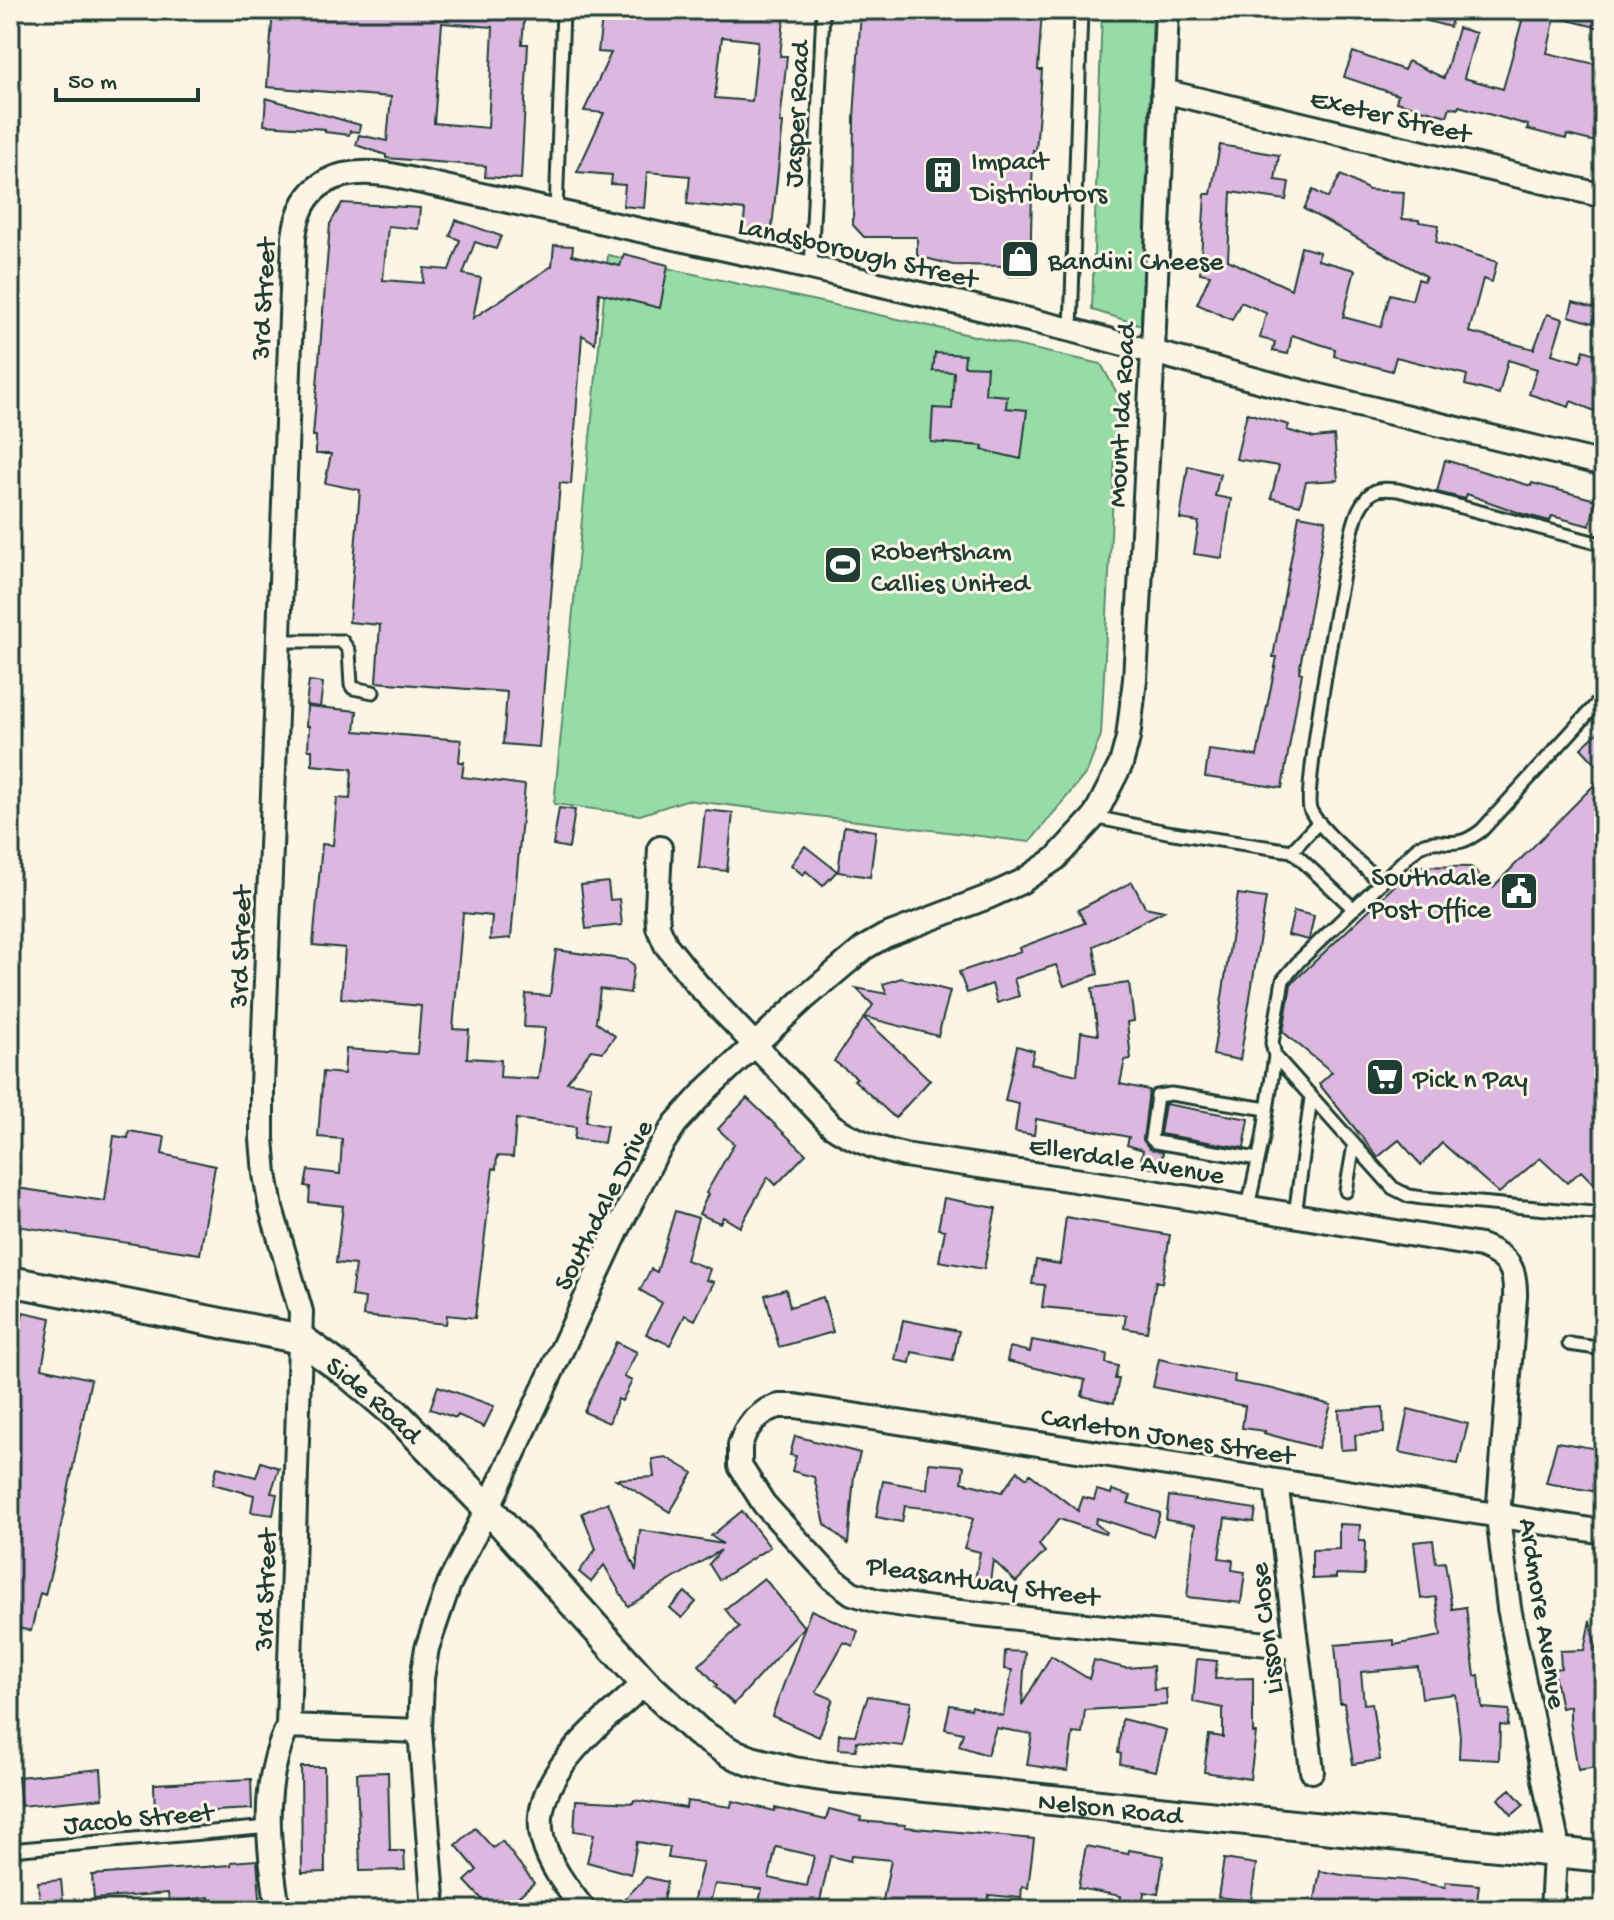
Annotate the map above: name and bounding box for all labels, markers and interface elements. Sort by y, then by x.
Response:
street label: Jasper Road [778,38,819,188]
scale bar [56,52,198,102]
text: 50 m [68,69,117,98]
street label: Exeter Street [1307,84,1476,153]
place label: Impact Distributors [969,147,1108,212]
building icon: Impact Distributors [922,154,964,196]
street label: Landsborough Street [734,211,983,299]
street label: 3rd Street [246,235,285,362]
shop icon: Bandini Cheese [999,238,1041,280]
place label: Bandini Cheese [1047,247,1224,280]
street label: Mount Ida Road [1102,319,1145,508]
place label: Robertsham Callies United [871,537,1032,602]
sports icon: Robertsham Callies United [822,544,864,586]
place label: Southdale Post Office [1368,863,1492,928]
public building icon: Southdale Post Office [1498,870,1540,912]
street label: 3rd Street [224,883,261,1010]
supermarket icon: Pick n Pay [1364,1056,1406,1098]
place label: Pick n Pay [1412,1065,1528,1098]
street label: Southdale Drive [548,1115,662,1297]
street label: Ellerdale Avenue [1026,1131,1227,1194]
street label: Side Road [318,1351,430,1454]
street label: Carleton Jones Street [1038,1402,1299,1475]
street label: Ardmore Avenue [1509,1516,1572,1712]
street label: 3rd Street [249,1526,286,1653]
street label: Pleasantway Street [863,1551,1103,1616]
street label: Lisson Close [1244,1560,1293,1696]
street label: Nelson Road [1036,1787,1186,1835]
street label: Jacob Street [62,1797,217,1843]

